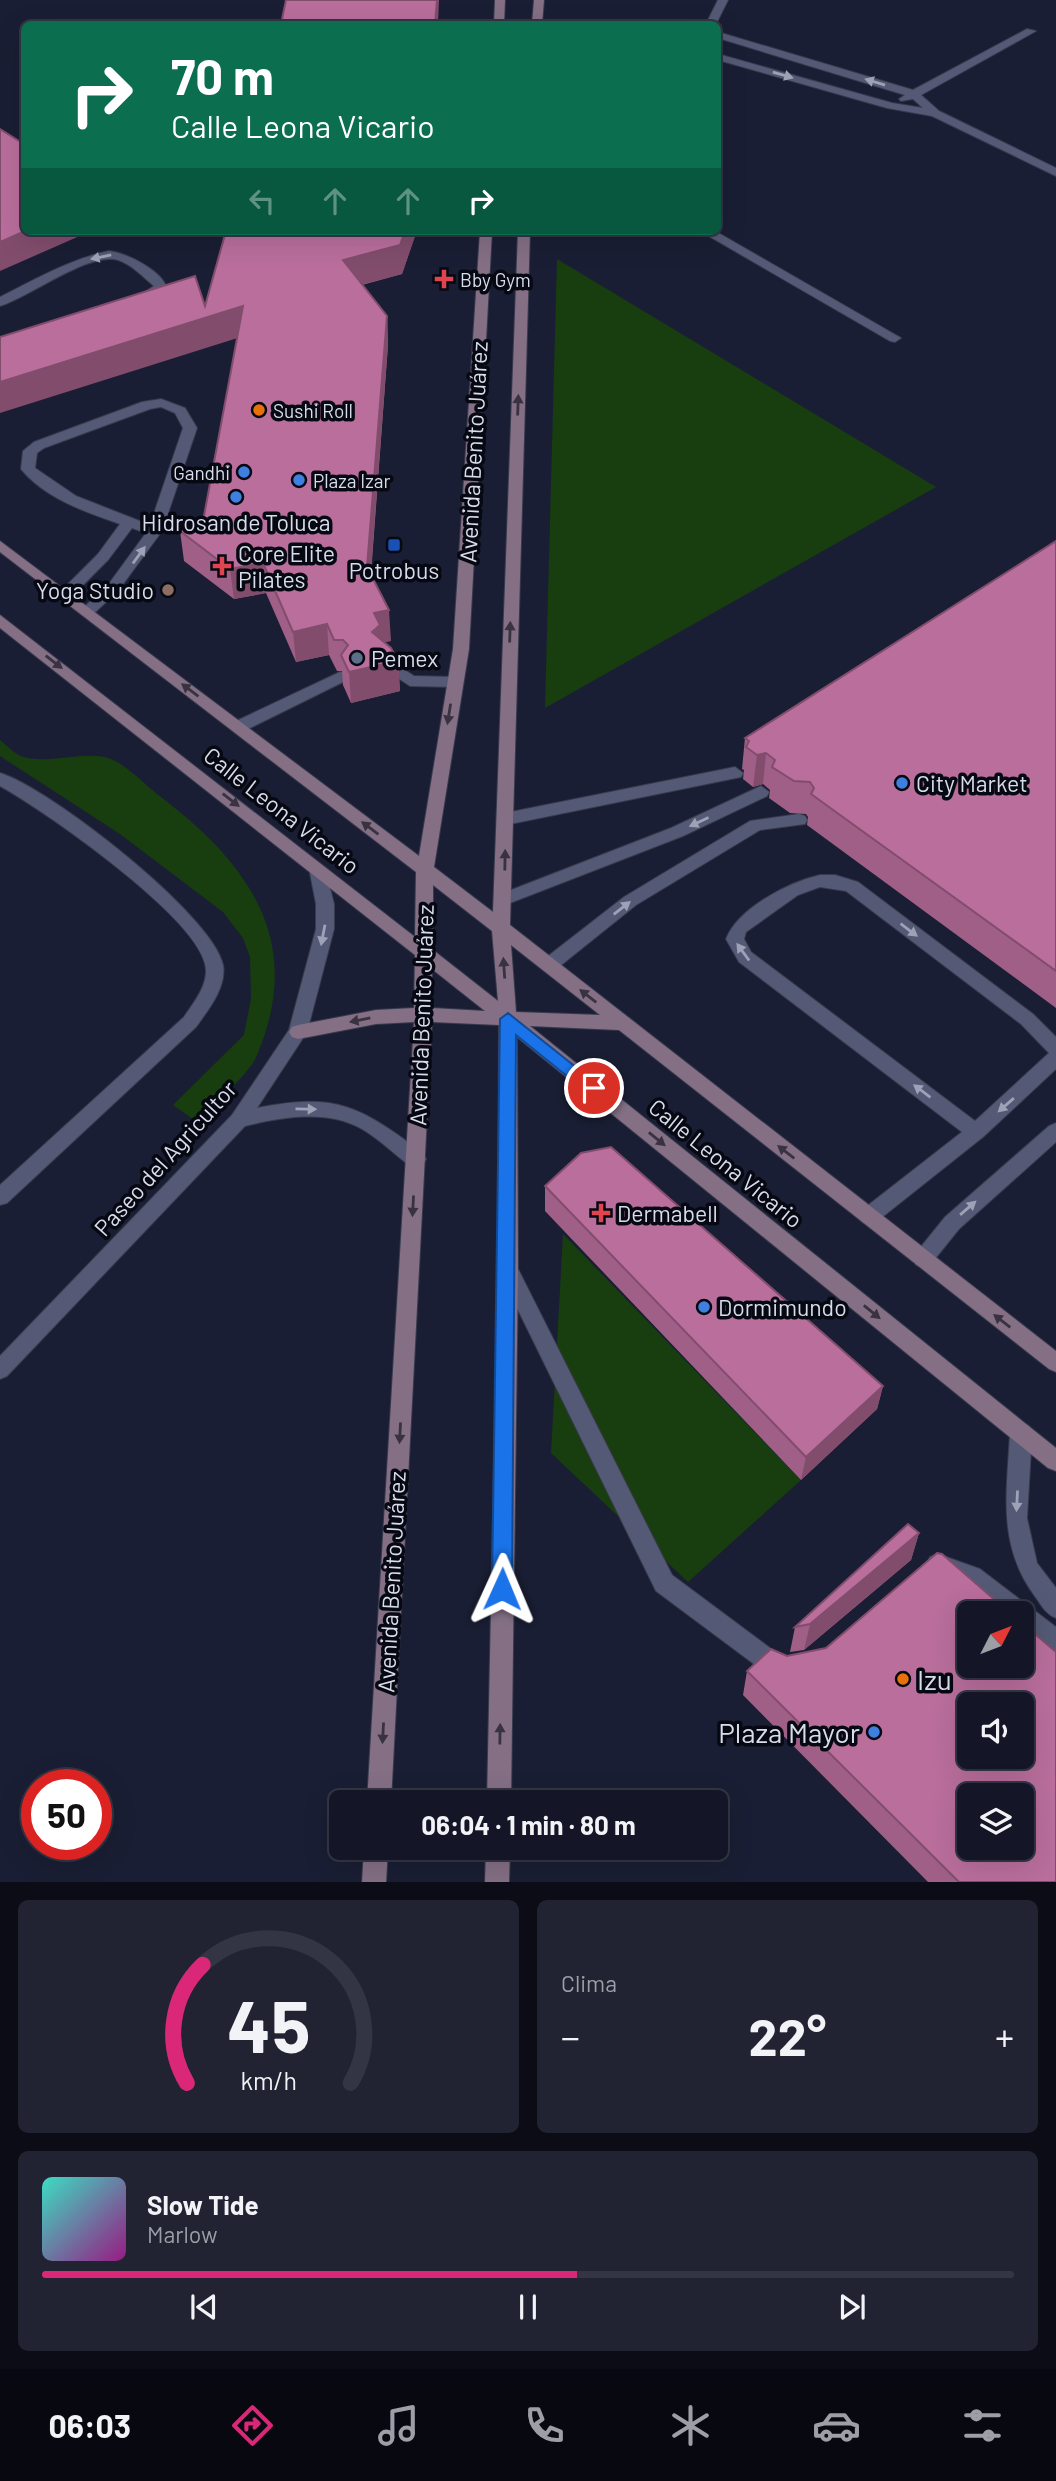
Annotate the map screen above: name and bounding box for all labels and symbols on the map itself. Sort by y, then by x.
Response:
one-way arrow [773,71,794,81]
one-way arrow [865,77,886,87]
one-way arrow [90,252,112,263]
place label: Bby Gym [460,268,531,291]
marker: Bby Gym [434,269,454,289]
street label: Avenida Benito Juárez [453,341,493,563]
one-way arrow [512,394,523,416]
place label: Sushi Roll [273,399,353,422]
marker: Sushi Roll [251,402,267,418]
place label: Gandhi [173,461,230,484]
marker: Gandhi [236,464,252,480]
place label: Plaza Izar [313,469,390,492]
marker: Plaza Izar [291,472,307,488]
marker: Hidrosan de Toluca [228,489,244,505]
place label: Hidrosan de Toluca [142,508,330,536]
marker: Potrobus [386,537,402,553]
place label: Core Elite Pilates [238,539,335,593]
one-way arrow [132,546,146,564]
marker: Core Elite Pilates [212,556,232,576]
place label: Potrobus [349,556,439,584]
place label: Yoga Studio [36,576,154,604]
marker: Yoga Studio [160,582,176,598]
one-way arrow [505,621,516,643]
place label: Pemex [371,644,438,672]
marker: Pemex [349,650,365,666]
one-way arrow [44,654,62,669]
one-way arrow [180,683,199,697]
one-way arrow [443,703,454,725]
street label: Calle Leona Vicario [199,741,365,879]
place label: City Market [916,769,1028,797]
marker: City Market [894,775,910,791]
one-way arrow [222,793,240,807]
one-way arrow [689,816,709,827]
one-way arrow [361,821,380,835]
one-way arrow [499,848,511,870]
one-way arrow [613,901,631,915]
street label: Avenida Benito Juárez [403,904,439,1126]
one-way arrow [900,922,918,936]
one-way arrow [317,924,328,946]
one-way arrow [736,942,750,961]
one-way arrow [498,957,509,979]
one-way arrow [580,988,598,1003]
one-way arrow [349,1015,371,1026]
pin [564,1058,624,1118]
street label: Paseo del Agricultor [88,1074,242,1241]
one-way arrow [913,1084,931,1098]
street label: Calle Leona Vicario [644,1092,808,1234]
one-way arrow [998,1097,1015,1112]
one-way arrow [295,1104,317,1115]
one-way arrow [647,1131,665,1146]
one-way arrow [778,1144,796,1159]
one-way arrow [407,1195,418,1217]
place label: Dermabell [617,1199,718,1227]
one-way arrow [960,1201,977,1216]
marker: Dermabell [591,1203,611,1223]
place label: Dormimundo [718,1293,847,1321]
marker: Dormimundo [696,1299,712,1315]
one-way arrow [862,1305,880,1320]
one-way arrow [994,1314,1012,1329]
one-way arrow [394,1422,405,1444]
street label: Avenida Benito Juárez [371,1471,411,1693]
one-way arrow [1012,1490,1023,1512]
position arrow [465,1552,539,1626]
north arrow [957,1601,1034,1678]
place label: Izu [917,1662,952,1696]
marker: Izu [895,1671,911,1687]
place label: Plaza Mayor [718,1715,860,1749]
one-way arrow [377,1722,388,1744]
one-way arrow [494,1723,506,1745]
marker: Plaza Mayor [866,1724,882,1740]
speed limit sign: 50 [21,1769,112,1860]

